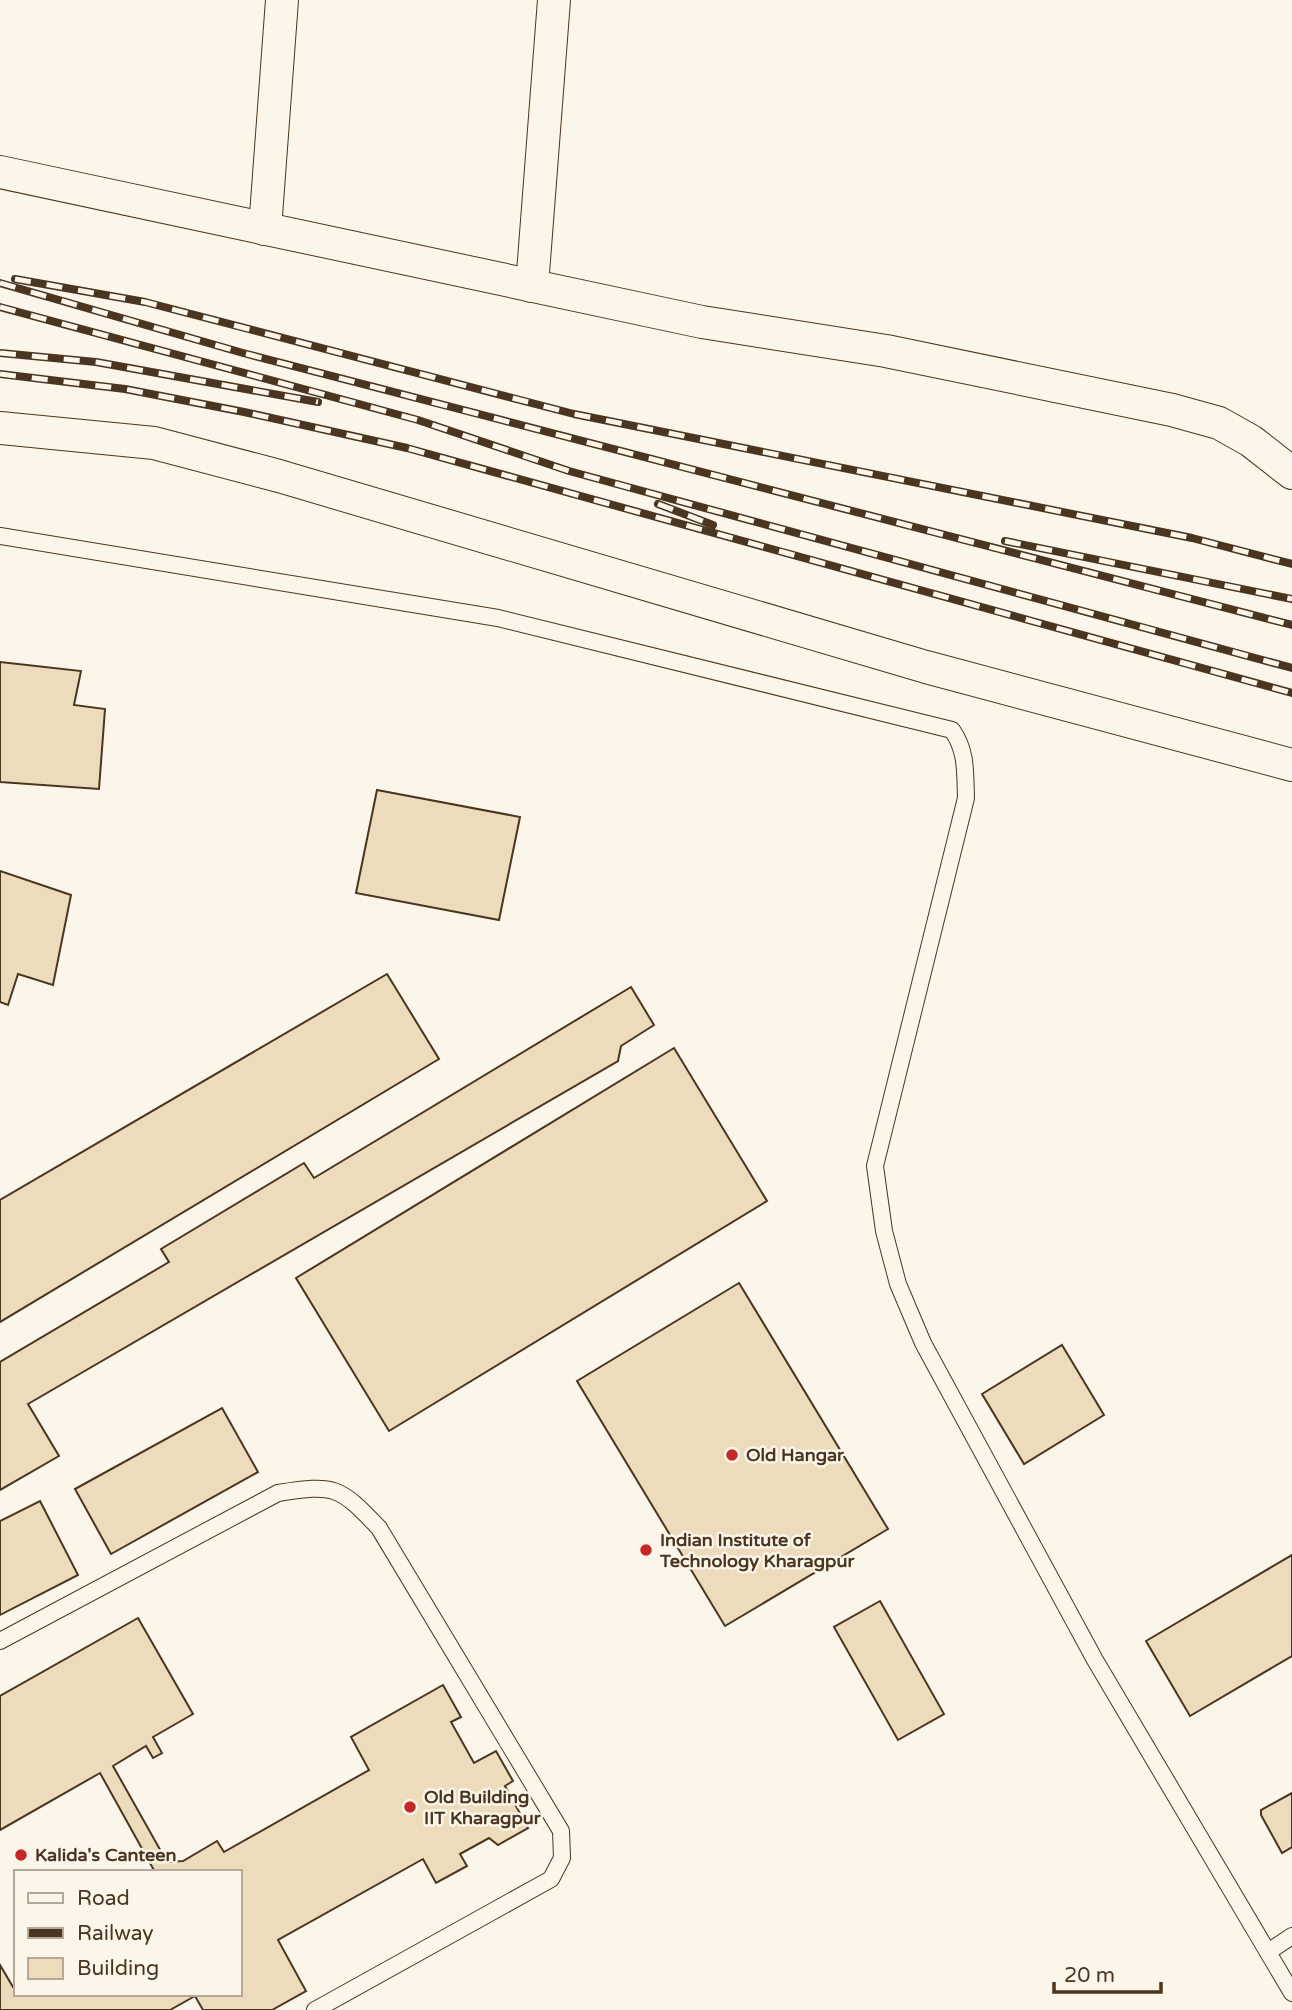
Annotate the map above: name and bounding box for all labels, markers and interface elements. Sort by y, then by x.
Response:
place label: Old Hangar [746,1444,845,1466]
marker: Old Hangar [724,1447,740,1463]
place label: Indian Institute of Technology Kharagpur [659,1529,855,1572]
marker: Indian Institute of Technology Kharagpur [638,1542,654,1558]
place label: Old Building IIT Kharagpur [424,1786,542,1829]
marker: Old Building IIT Kharagpur [402,1799,418,1815]
place label: Kalida's Canteen [35,1844,176,1866]
marker: Kalida's Canteen [13,1847,29,1863]
legend [14,1870,242,1996]
text: Road [77,1886,130,1911]
text: Railway [77,1921,154,1946]
scale bar [1054,1951,1161,1995]
text: Building [77,1956,159,1981]
text: 20 m [1064,1963,1115,1988]

